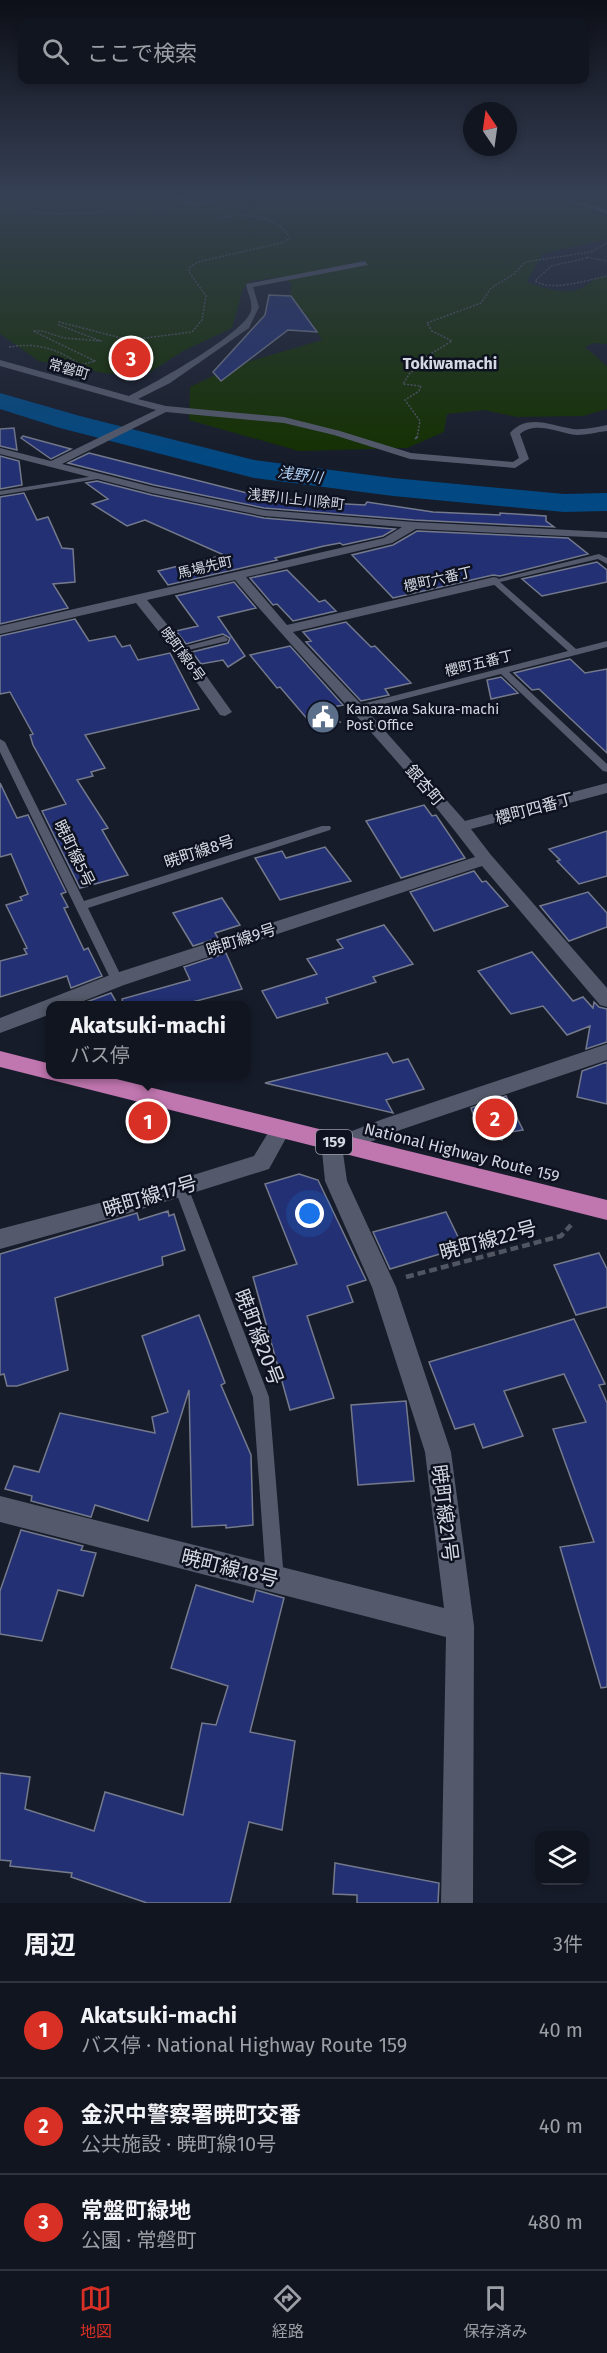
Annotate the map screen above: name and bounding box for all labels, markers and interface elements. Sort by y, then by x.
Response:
search box [18,18,589,84]
icon: search [39,35,72,68]
text: ここで検索 [87,40,197,67]
north arrow [463,102,517,156]
pin: 3 [112,336,150,380]
district label: Tokiwamachi [403,354,497,373]
street label: 常磐町 [46,356,91,383]
water label: 浅野川 [276,463,326,487]
street label: 浅野川上川除町 [246,486,346,513]
street label: 馬場先町 [176,553,234,582]
street label: 櫻町六番丁 [402,563,474,596]
street label: 暁町線6号 [157,624,208,685]
street label: 櫻町五番丁 [443,647,515,680]
public building icon: Kanazawa Sakura-machi Post Office [305,699,341,735]
place label: Kanazawa Sakura-machi Post Office [346,701,499,734]
street label: 銀杏町 [402,761,448,810]
street label: 櫻町四番丁 [493,789,575,828]
street label: 暁町線5号 [50,817,99,890]
street label: 暁町線8号 [162,831,237,872]
street label: 暁町線9号 [204,919,279,960]
popup [46,1001,250,1079]
text: Akatsuki-machi [70,1012,226,1039]
text: バス停 [70,1043,130,1067]
pin: 2 [476,1096,514,1140]
pin: 1 [128,1098,168,1144]
street label: National Highway Route 159 [362,1119,562,1186]
road number: 159 [316,1130,352,1154]
street label: 暁町線17号 [100,1170,200,1222]
your location [295,1199,324,1228]
street label: 暁町線22号 [437,1215,539,1265]
street label: 暁町線20号 [230,1286,288,1388]
street label: 暁町線21号 [427,1463,463,1563]
street label: 暁町線18号 [179,1544,281,1592]
map controls [535,1831,589,1885]
button: layers [535,1831,589,1885]
text: 周辺 [24,1930,76,1961]
text: 3件 [553,1932,583,1956]
text: Akatsuki-machi [81,2002,237,2029]
text: 1 [39,2018,48,2042]
text: 40 m [539,2018,583,2042]
text: バス停 · National Highway Route 159 [81,2033,407,2057]
text: 金沢中警察署暁町交番 [81,2101,301,2128]
text: 2 [38,2114,49,2138]
text: 40 m [539,2114,583,2138]
text: 公共施設 · 暁町線10号 [81,2132,276,2156]
text: 常盤町緑地 [81,2197,191,2224]
text: 3 [38,2210,49,2234]
text: 480 m [528,2210,583,2234]
text: 公園 · 常磐町 [81,2228,196,2252]
tab: 地図 [79,2282,112,2342]
tab: 経路 [271,2282,304,2342]
tab: 保存済み [463,2282,527,2342]

